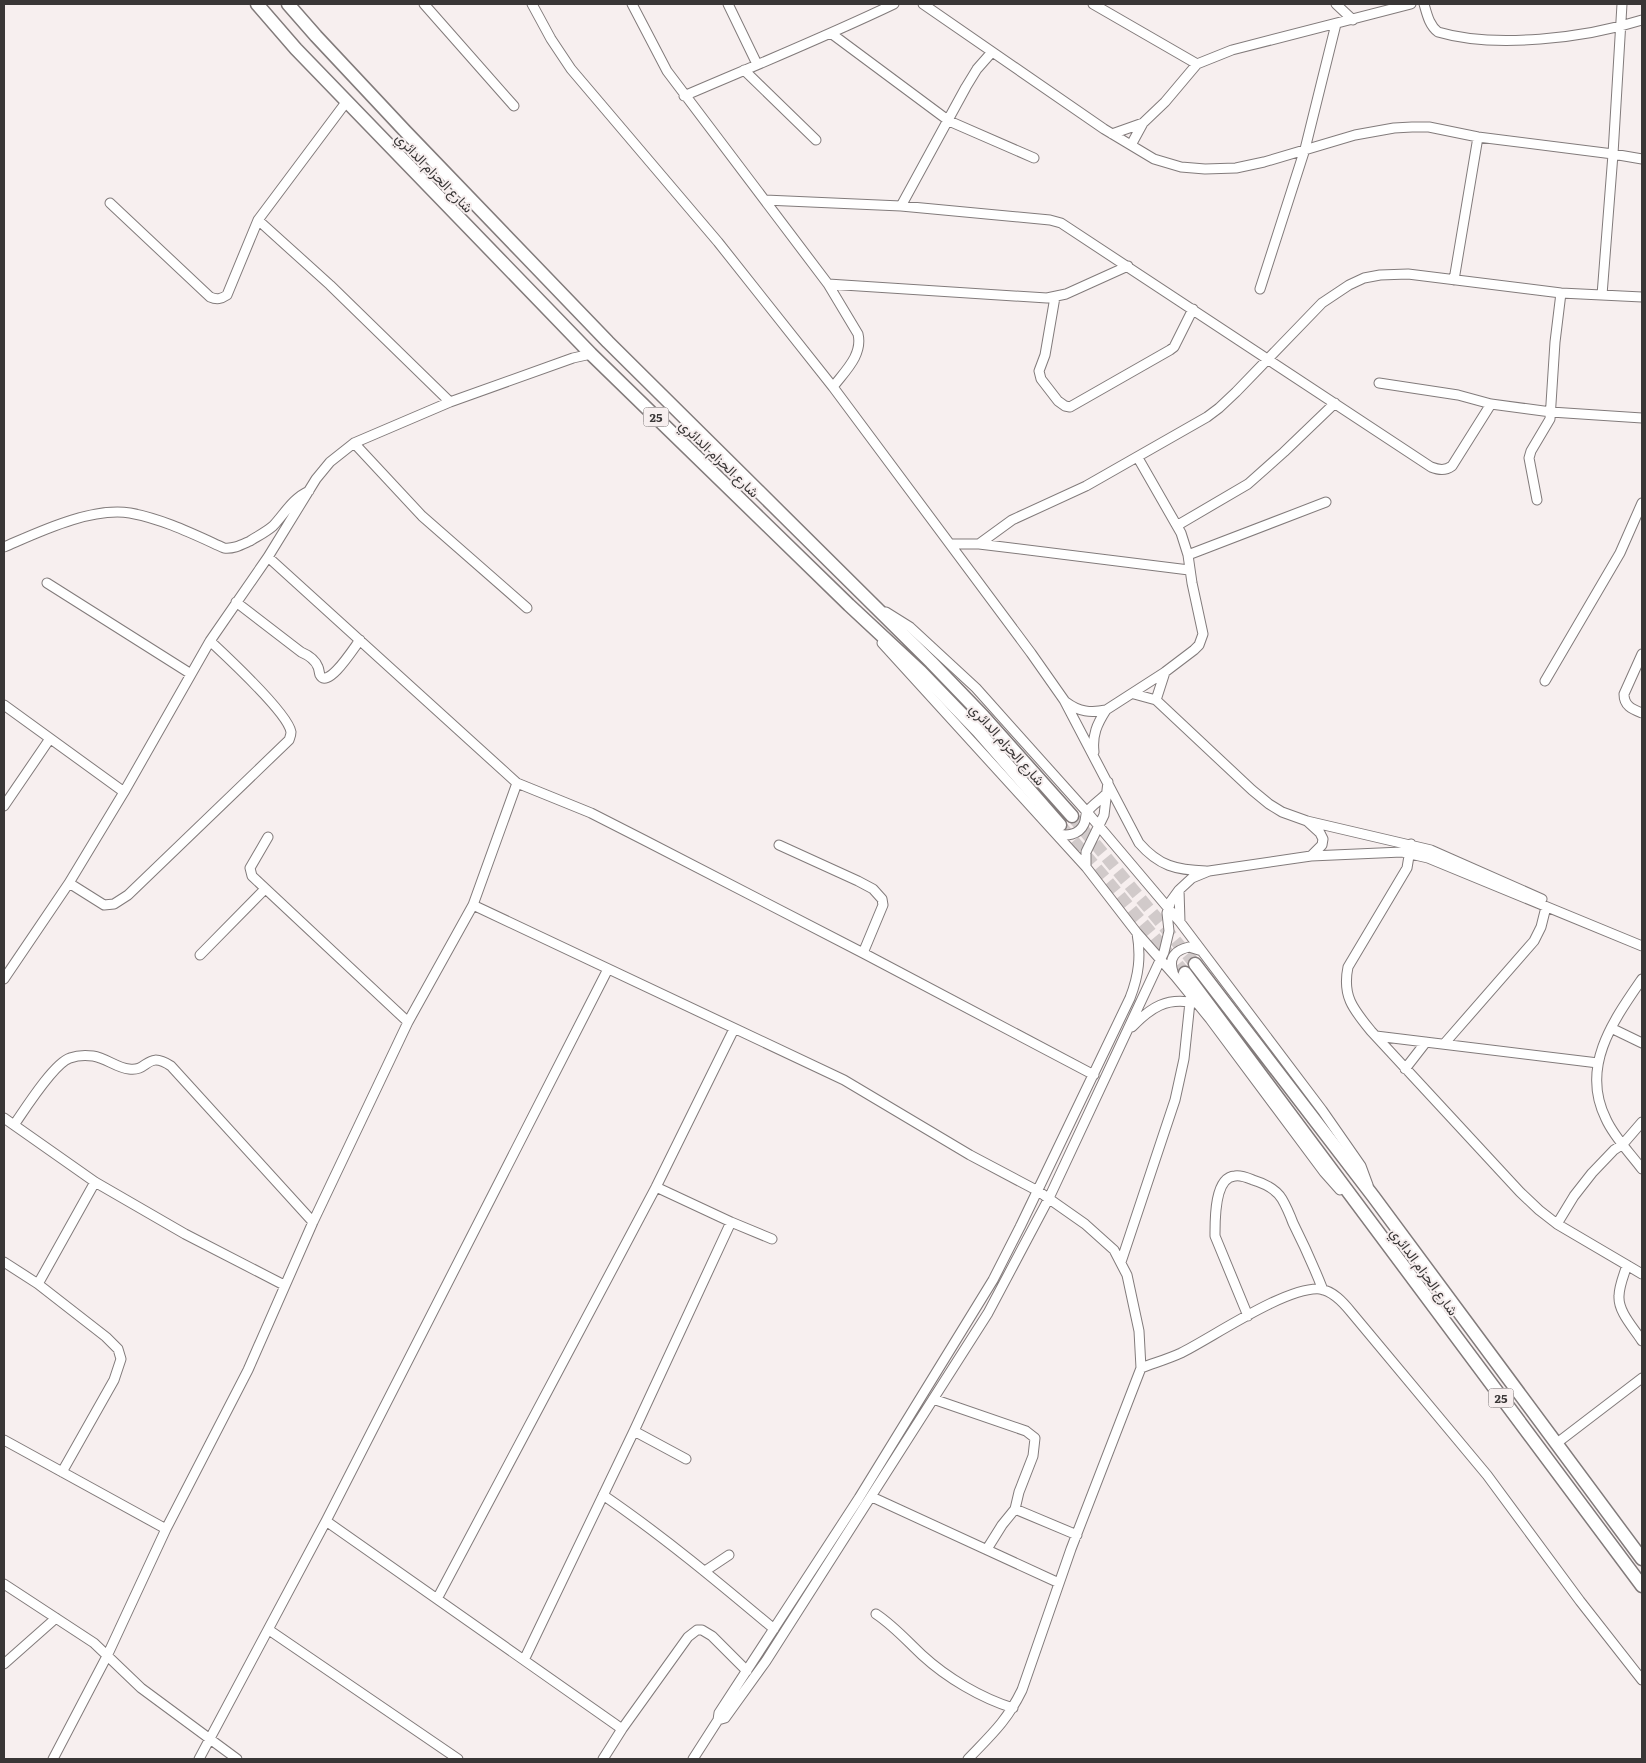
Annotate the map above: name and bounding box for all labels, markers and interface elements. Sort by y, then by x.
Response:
street label: شارع الحزام الدائري [389,128,478,218]
road number: 25 [644,408,668,427]
street label: شارع الحزام الدائري [674,415,764,504]
street label: شارع الحزام الدائري [963,699,1050,791]
street label: شارع الحزام الدائري [1384,1223,1464,1321]
road number: 25 [1488,1389,1514,1408]

